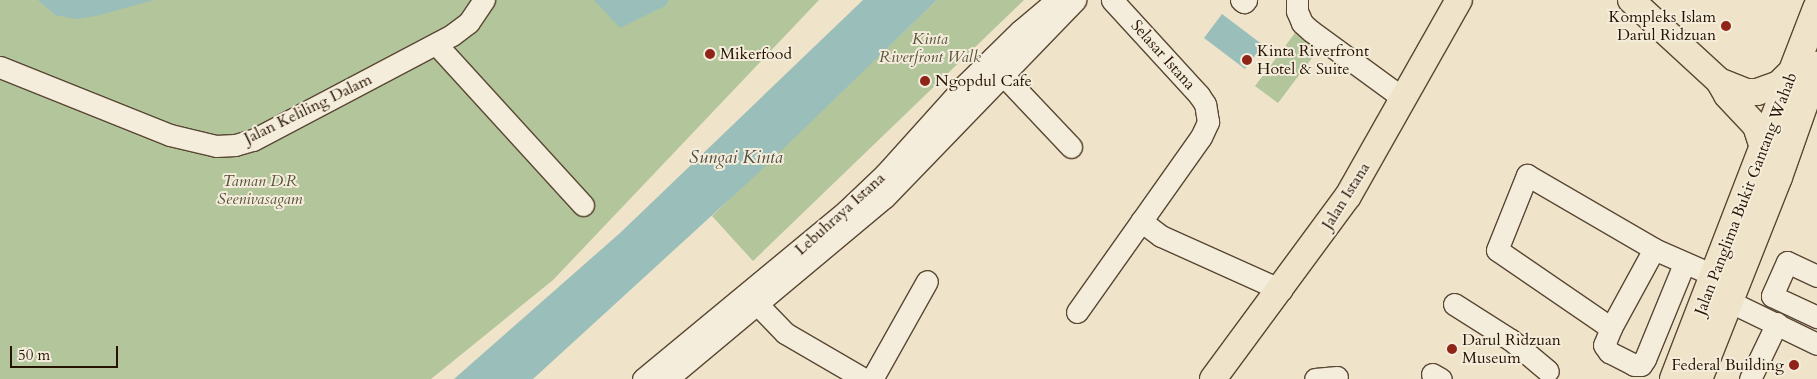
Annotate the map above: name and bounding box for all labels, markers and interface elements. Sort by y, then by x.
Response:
place label: Kompleks Islam Darul Ridzuan [1609,7,1716,45]
street label: Selasar Istana [1127,16,1199,94]
marker: Kompleks Islam Darul Ridzuan [1720,20,1732,32]
park label: Kinta Riverfront Walk [879,29,981,67]
place label: Kinta Riverfront Hotel & Suite [1257,41,1369,79]
place label: Mikerfood [720,44,792,64]
marker: Mikerfood [704,48,716,60]
marker: Kinta Riverfront Hotel & Suite [1241,54,1253,66]
street label: Jalan Keliling Dalam [241,70,375,148]
street label: Jalan Panglima Bukit Gantang Wahab [1691,70,1801,318]
place label: Ngopdul Cafe [935,71,1032,91]
marker: Ngopdul Cafe [919,75,931,87]
water label: Sungai Kinta [689,147,783,169]
street label: Jalan Istana [1318,159,1374,233]
street label: Lebuhraya Istana [791,169,889,259]
park label: Taman D.R Seenivasagam [217,171,303,209]
place label: Darul Ridzuan Museum [1462,330,1561,368]
scale bar [12,336,120,368]
marker: Darul Ridzuan Museum [1446,343,1458,355]
text: 50 m [18,345,50,365]
place label: Federal Building [1671,355,1784,375]
marker: Federal Building [1788,359,1800,371]

